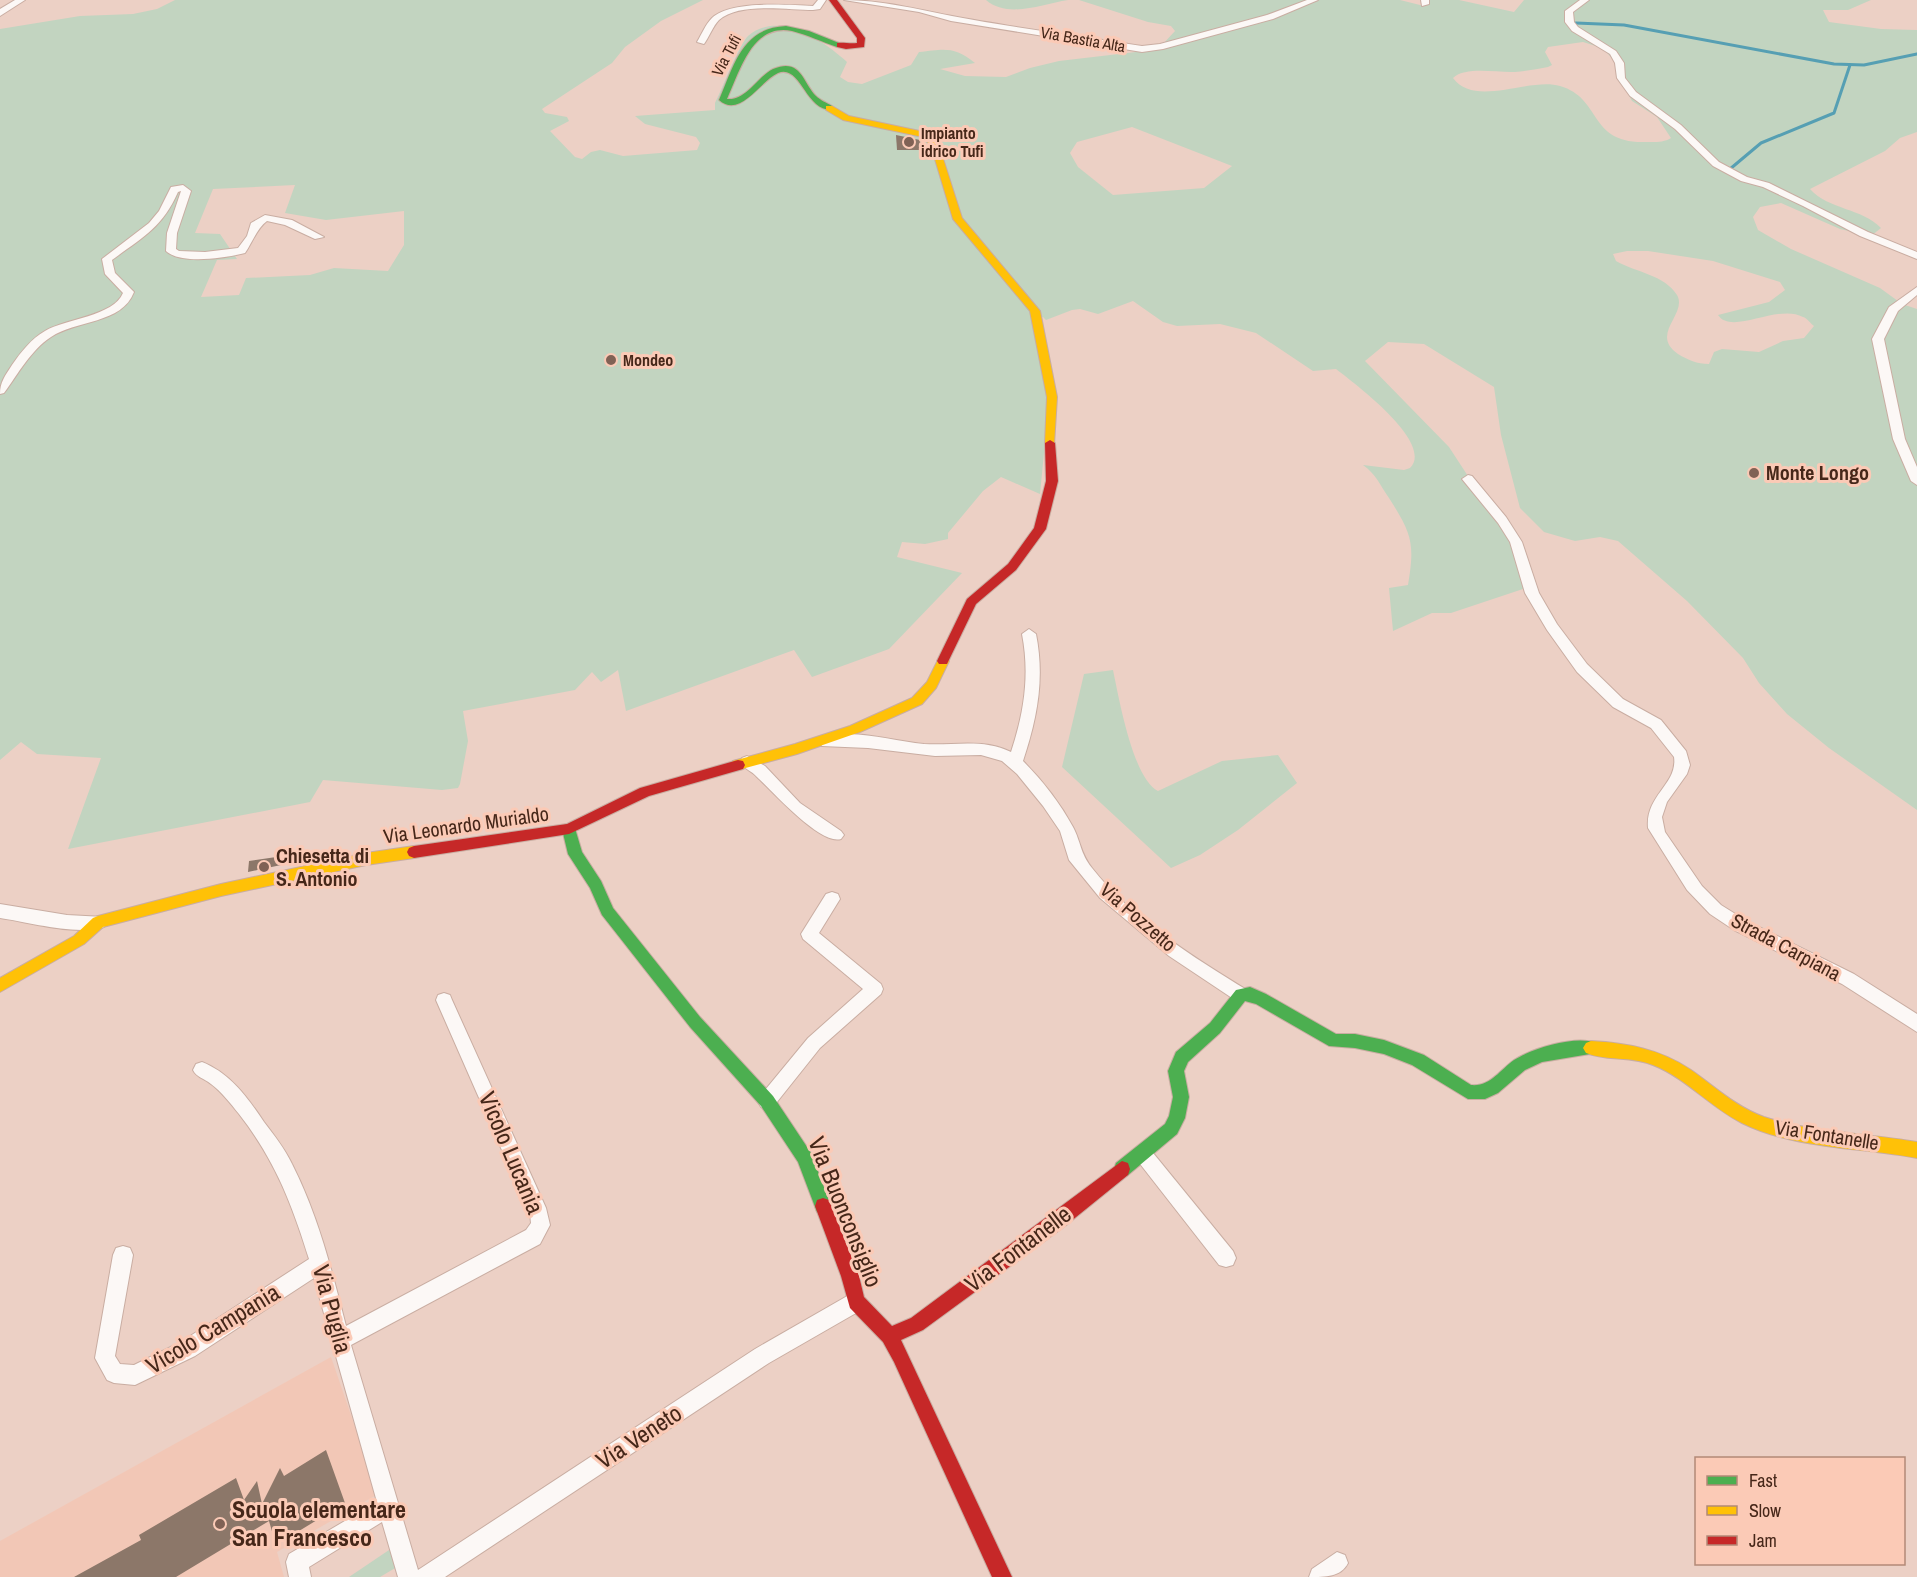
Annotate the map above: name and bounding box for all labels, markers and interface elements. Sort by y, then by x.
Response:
street label: Via Bastia Alta [1039,21,1128,57]
street label: Via Tufi [706,30,746,80]
place label: Impianto idrico Tufi [921,122,983,162]
marker: Impianto idrico Tufi [902,135,916,149]
place label: Mondeo [623,349,673,371]
marker: Mondeo [604,353,618,367]
place label: Monte Longo [1766,459,1869,486]
marker: Monte Longo [1747,466,1761,480]
street label: Via Leonardo Murialdo [382,800,550,849]
place label: Chiesetta di S. Antonio [276,842,369,892]
marker: Chiesetta di S. Antonio [257,860,271,874]
street label: Via Pozzetto [1094,876,1182,957]
street label: Strada Carpiana [1727,906,1846,987]
street label: Vicolo Lucania [472,1087,552,1219]
street label: Via Fontanelle [1773,1113,1881,1156]
street label: Via Buonconsiglio [801,1132,891,1292]
street label: Via Fontanelle [958,1198,1077,1299]
street label: Via Puglia [306,1261,360,1357]
street label: Vicolo Campania [140,1276,285,1381]
street label: Via Veneto [589,1397,687,1476]
legend [1695,1457,1905,1565]
text: Fast [1749,1468,1777,1493]
place label: Scuola elementare San Francesco [232,1493,406,1553]
text: Slow [1749,1498,1781,1523]
marker: Scuola elementare San Francesco [213,1517,227,1531]
text: Jam [1749,1528,1777,1553]

